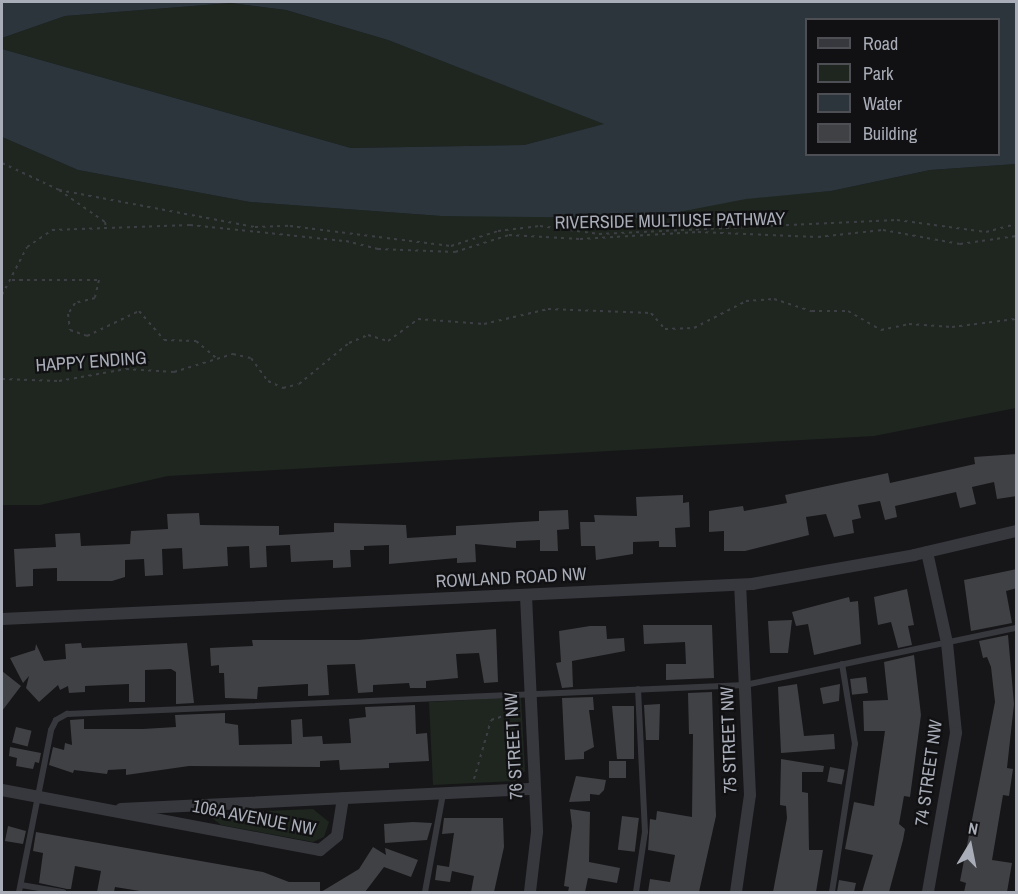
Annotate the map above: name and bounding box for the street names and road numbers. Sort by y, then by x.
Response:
street label: RIVERSIDE MULTIUSE PATHWAY [555,208,785,234]
street label: HAPPY ENDING [35,347,147,377]
street label: ROWLAND ROAD NW [435,563,587,593]
street label: 75 STREET NW [716,686,742,794]
street label: 76 STREET NW [500,692,528,800]
street label: 74 STREET NW [911,718,947,828]
street label: 106A AVENUE NW [190,795,318,841]

